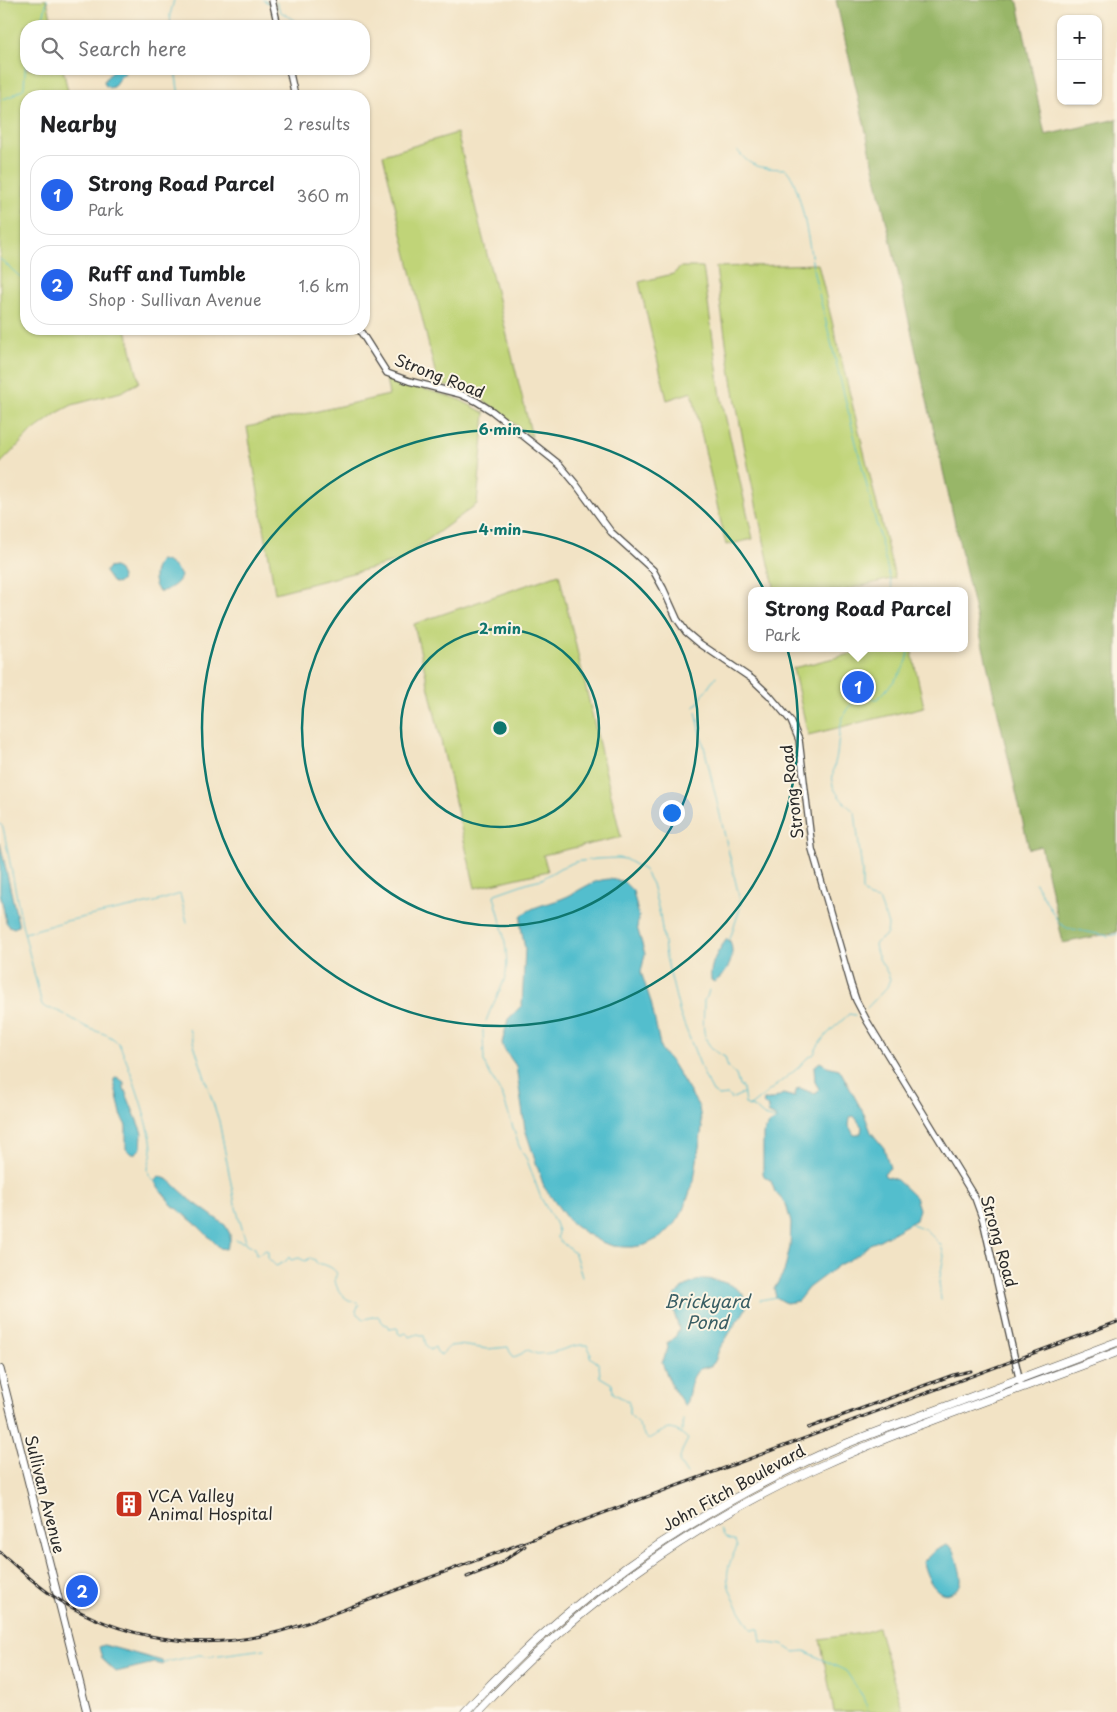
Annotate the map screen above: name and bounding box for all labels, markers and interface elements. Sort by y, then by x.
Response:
map controls [1057,15,1102,105]
button: + [1057,15,1102,60]
search box [20,20,370,75]
icon: search [38,34,66,62]
text: Search here [78,34,187,62]
button: − [1057,60,1102,105]
text: Nearby [40,107,117,139]
text: 2 results [283,111,350,135]
text: Strong Road Parcel [88,169,275,197]
text: 1 [53,183,61,207]
text: 360 m [297,183,349,207]
text: Park [88,197,124,221]
text: Ruff and Tumble [88,259,246,287]
text: 2 [51,273,63,297]
text: 1.6 km [298,273,349,297]
text: Shop · Sullivan Avenue [88,287,261,311]
street label: Strong Road [391,347,489,403]
text: 6 min [479,417,521,440]
text: 4 min [479,517,521,540]
popup [748,587,968,652]
text: Strong Road Parcel [765,594,951,622]
text: 2 min [479,616,521,639]
text: Park [765,622,800,646]
pin: 1 [842,668,874,706]
centre of rings [491,719,509,737]
street label: Strong Road [773,743,809,841]
your location [659,800,685,826]
street label: Strong Road [975,1192,1025,1290]
water label: Brickyard Pond [664,1287,752,1335]
street label: Sullivan Avenue [20,1432,72,1556]
street label: John Fitch Boulevard [657,1437,809,1536]
place label: VCA Valley Animal Hospital [148,1483,273,1525]
building icon: VCA Valley Animal Hospital [114,1489,144,1519]
pin: 2 [66,1572,98,1610]

